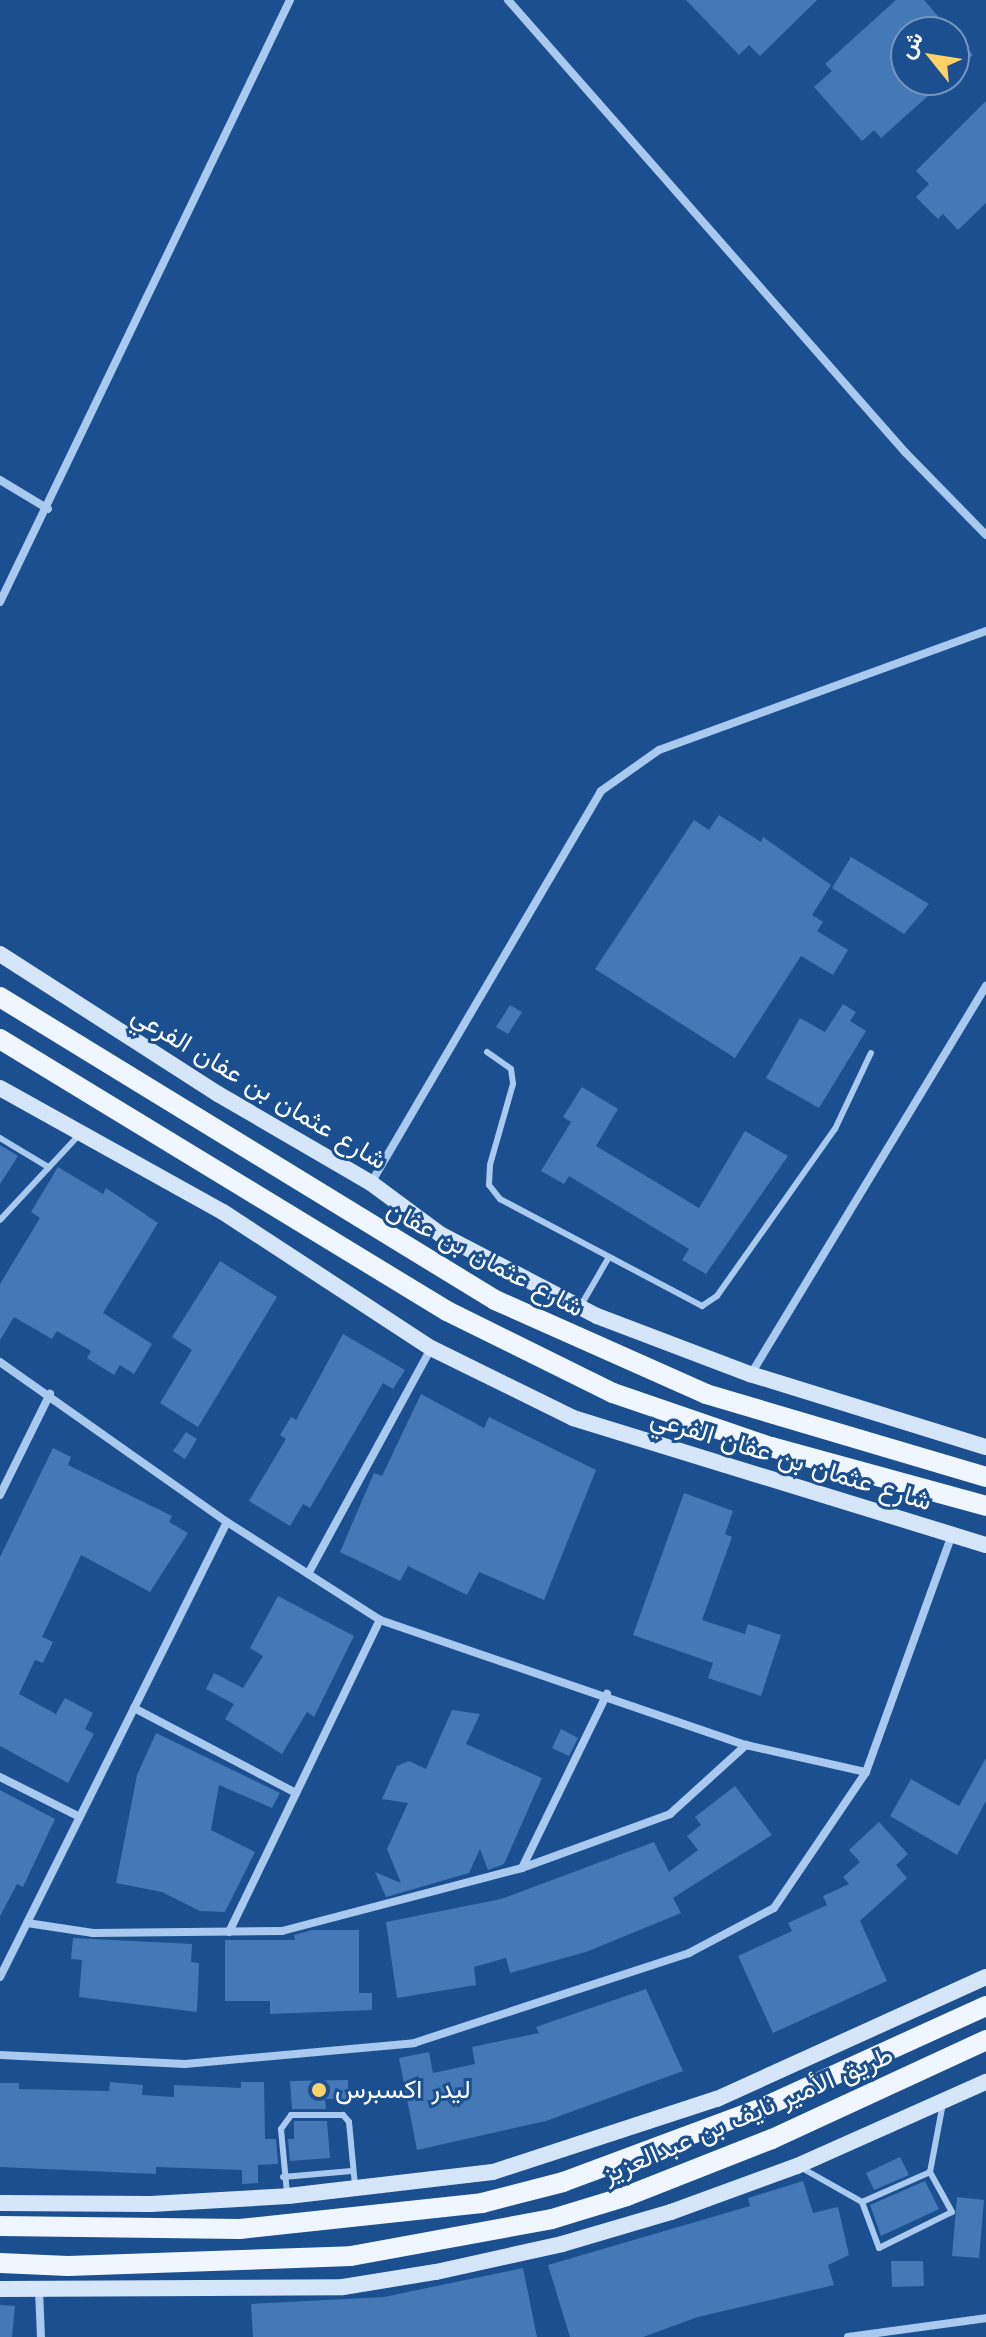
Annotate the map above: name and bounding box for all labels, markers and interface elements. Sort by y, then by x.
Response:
north arrow [890,16,970,96]
text: ش [893,27,928,62]
street label: شارع عثمان بن عفان الفرعي [126,999,392,1177]
street label: شارع عثمان بن عفان [381,1194,589,1324]
street label: شارع عثمان بن عفان الفرعي [647,1402,935,1518]
street label: طريق الأمير نايف بن عبدالعزيز [598,2040,898,2190]
place label: ليدر اكسبرس [335,2074,471,2106]
marker: ليدر اكسبرس [310,2081,328,2099]

